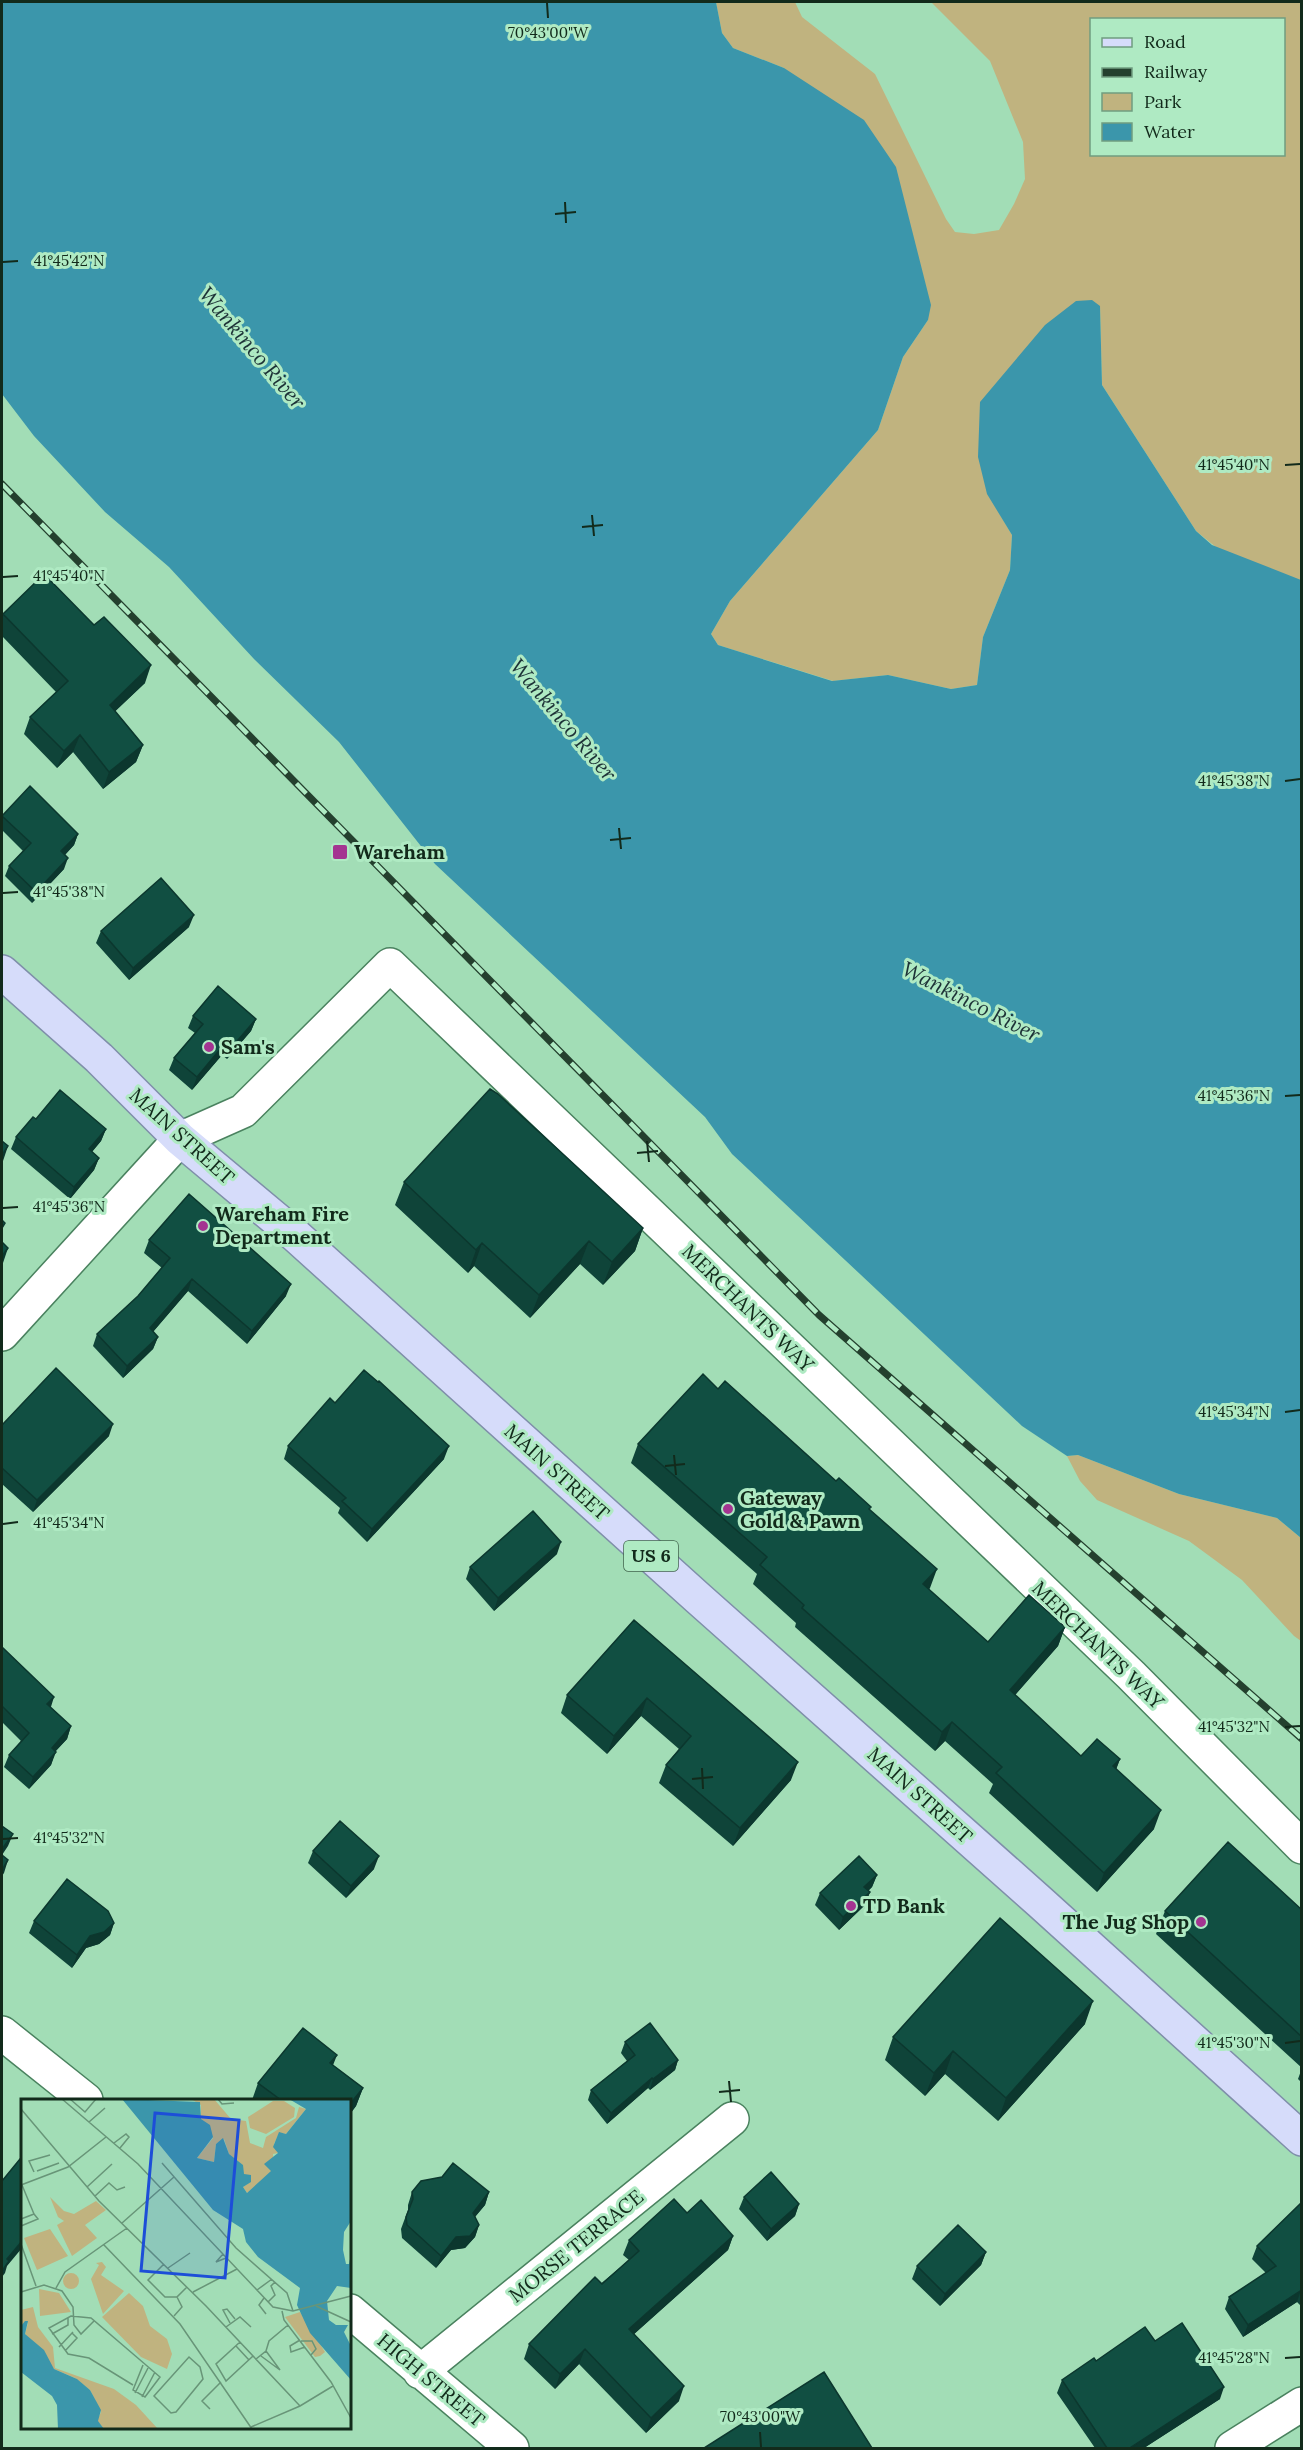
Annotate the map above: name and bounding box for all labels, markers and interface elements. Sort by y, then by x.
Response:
legend [1090,18,1285,156]
text: 70°43'00"W [508,23,589,42]
text: Road [1144,30,1186,53]
text: Railway [1144,60,1208,83]
text: Park [1144,90,1182,113]
text: Water [1144,120,1195,143]
text: 41°45'42"N [34,251,104,270]
water label: Wankinco River [193,281,312,415]
text: 41°45'40"N [1198,455,1270,474]
text: 41°45'40"N [33,566,105,585]
water label: Wankinco River [504,653,623,787]
text: 41°45'38"N [1198,771,1270,790]
place label: Wareham [354,839,445,864]
marker: Wareham [331,843,349,861]
text: 41°45'38"N [33,882,105,901]
water label: Wankinco River [898,955,1045,1048]
place label: Sam's [221,1034,275,1059]
marker: Sam's [202,1040,216,1054]
street label: MAIN STREET [125,1082,240,1189]
text: 41°45'36"N [1198,1086,1270,1105]
text: 41°45'36"N [33,1197,105,1216]
place label: Wareham Fire Department [215,1201,349,1249]
marker: Wareham Fire Department [196,1219,210,1233]
street label: MERCHANTS WAY [677,1238,820,1377]
text: 41°45'34"N [1198,1402,1270,1421]
street label: MAIN STREET [500,1418,615,1525]
place label: Gateway Gold & Pawn [740,1485,860,1533]
marker: Gateway Gold & Pawn [721,1502,735,1516]
text: 41°45'34"N [33,1513,105,1532]
road number: US 6 [624,1541,678,1571]
street label: MERCHANTS WAY [1027,1575,1170,1714]
text: 41°45'32"N [1198,1717,1270,1736]
street label: MAIN STREET [863,1741,978,1848]
text: 41°45'32"N [33,1828,105,1847]
place label: TD Bank [863,1893,945,1918]
marker: TD Bank [844,1899,858,1913]
place label: The Jug Shop [1063,1909,1189,1934]
marker: The Jug Shop [1194,1915,1208,1929]
text: 41°45'30"N [1198,2033,1270,2052]
inset map [21,2099,351,2429]
street label: MORSE TERRACE [503,2184,648,2307]
street label: HIGH STREET [373,2327,490,2432]
text: 41°45'28"N [1198,2348,1270,2367]
text: 70°43'00"W [720,2407,801,2426]

